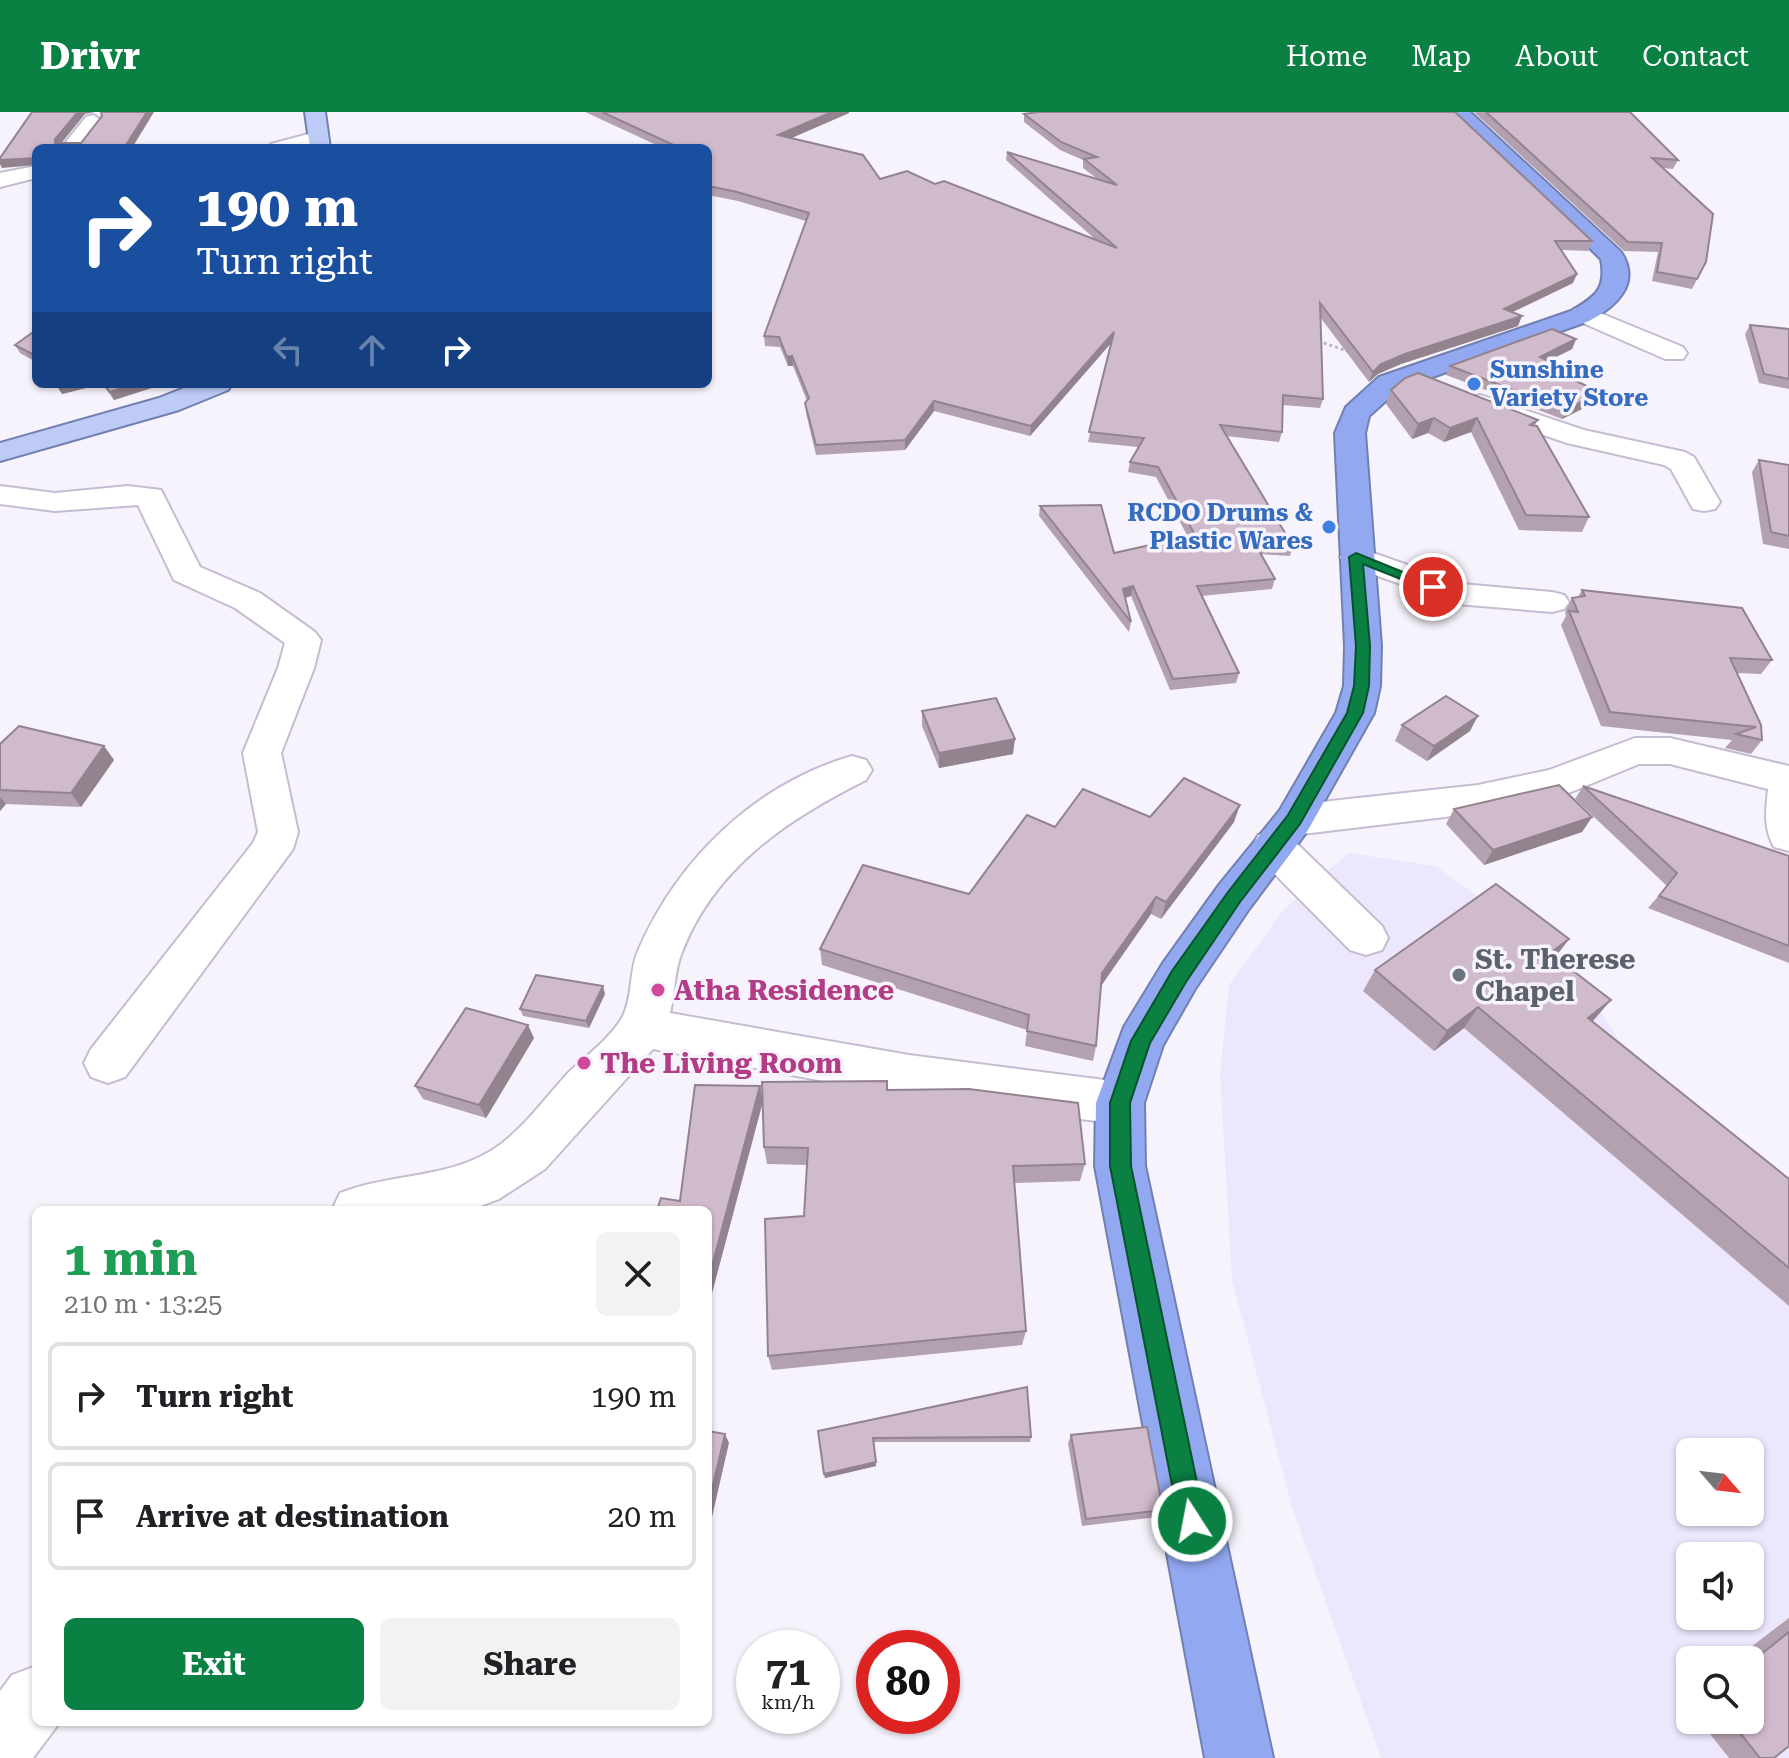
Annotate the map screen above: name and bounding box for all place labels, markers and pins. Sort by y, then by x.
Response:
place label: Sunshine Variety Store [1490,356,1648,412]
marker: Sunshine Variety Store [1465,375,1483,393]
place label: RCDO Drums & Plastic Wares [1128,499,1313,555]
marker: RCDO Drums & Plastic Wares [1320,518,1338,536]
pin [1399,553,1467,621]
place label: St. Therese Chapel [1475,943,1636,1008]
marker: St. Therese Chapel [1450,966,1468,984]
place label: Atha Residence [674,974,894,1007]
marker: Atha Residence [649,981,667,999]
place label: The Living Room [600,1047,842,1080]
marker: The Living Room [575,1054,593,1072]

